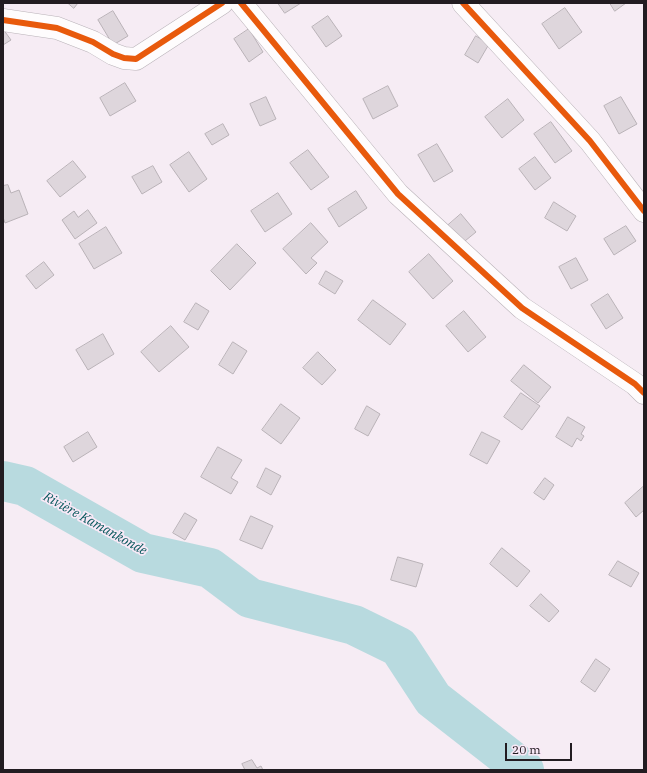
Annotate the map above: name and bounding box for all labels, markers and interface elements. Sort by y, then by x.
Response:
water label: Rivière Kamankonde [41,489,149,559]
scale bar [507,735,574,761]
text: 20 m [512,742,541,757]

